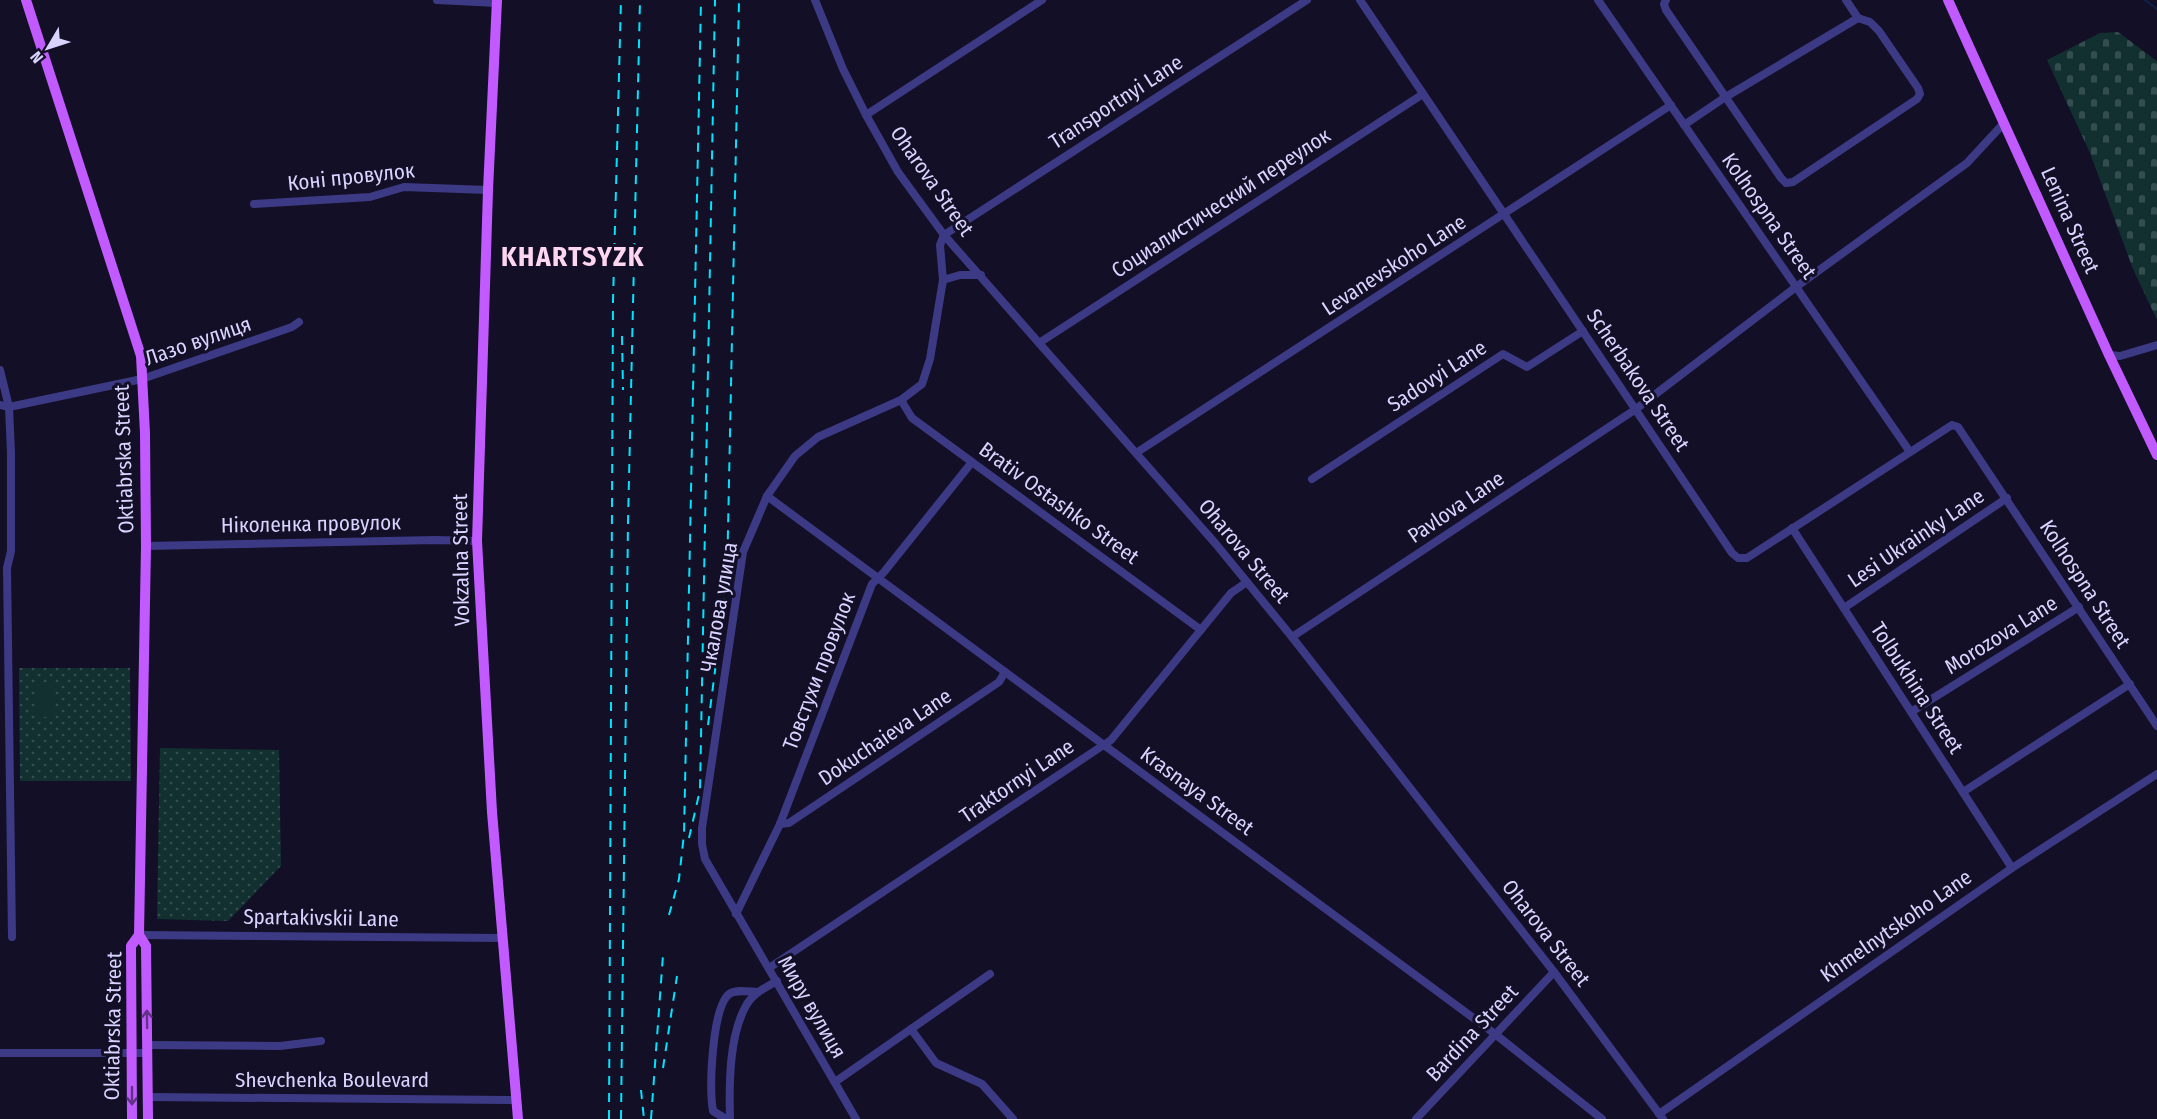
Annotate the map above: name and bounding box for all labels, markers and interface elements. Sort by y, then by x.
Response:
north arrow [18,18,78,78]
text: N [26,47,47,67]
street label: Transportnyi Lane [1044,49,1188,155]
street label: Oharova Street [885,121,979,241]
street label: Социалистический переулок [1107,122,1335,284]
street label: Kolhospna Street [1716,148,1822,284]
street label: Коні провулок [286,157,416,197]
street label: Lenina Street [2035,163,2105,277]
street label: Levanevskoho Lane [1317,209,1471,321]
district label: KHARTSYZK [501,241,645,273]
street label: Scherbakova Street [1581,304,1695,456]
street label: Лазо вулиця [141,311,255,371]
street label: Sadovyi Lane [1383,334,1491,418]
street label: Oktiabrska Street [108,384,140,534]
street label: Brativ Ostashko Street [974,436,1144,570]
street label: Pavlova Lane [1403,465,1509,549]
street label: Lesi Ukrainky Lane [1843,483,1989,593]
street label: Vokzalna Street [447,493,475,627]
street label: Oharova Street [1193,494,1295,609]
street label: Ніколенка провулок [221,509,401,539]
street label: Kolhospna Street [2034,515,2136,653]
street label: Чкалова улица [695,540,743,674]
street label: Товстухи провулок [777,588,861,754]
street label: Morozova Lane [1940,590,2062,680]
street label: Tolbukhina Street [1865,617,1969,759]
street label: Dokuchaieva Lane [813,683,957,791]
street label: Traktornyi Lane [955,733,1079,829]
street label: Krasnaya Street [1135,741,1259,841]
street label: Khmelnytskoho Lane [1815,864,1977,988]
street label: Oharova Street [1496,874,1596,992]
street label: Spartakivskii Lane [243,904,399,932]
street label: Oktiabrska Street [99,951,127,1101]
street label: Миру вулиця [772,951,852,1063]
street label: Bardina Street [1421,979,1524,1087]
one-way arrow [141,1009,153,1029]
street label: Shevchenka Boulevard [235,1067,429,1093]
one-way arrow [126,1086,138,1106]

